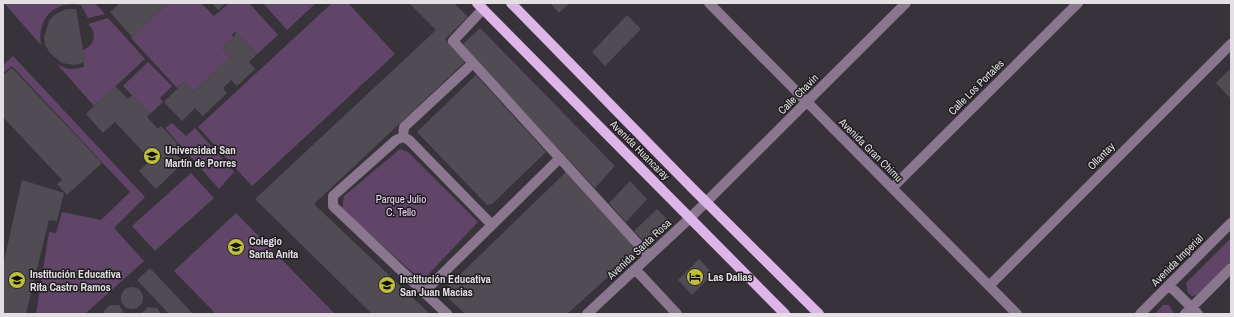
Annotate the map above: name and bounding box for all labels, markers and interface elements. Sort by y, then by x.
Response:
street label: Calle Los Portales [945,56,1007,118]
street label: Calle Chavín [775,71,821,117]
street label: Avenida Gran Chimu [835,114,906,185]
street label: Avenida Huancaray [606,116,673,183]
street label: Ollantay [1084,139,1118,173]
place label: Universidad San Martín de Porres [165,143,236,170]
school or university icon: Universidad San Martín de Porres [142,146,162,166]
park label: Parque Julio C. Tello [376,192,426,219]
street label: Avenida Santa Rosa [603,216,674,283]
street label: Avenida Imperial [1147,231,1206,290]
place label: Colegio Santa Anita [249,234,298,261]
school or university icon: Colegio Santa Anita [226,237,246,257]
place label: Institución Educativa Rita Castro Ramos [30,267,121,294]
hotel icon: Las Dalias [685,267,705,287]
school or university icon: Institución Educativa Rita Castro Ramos [7,270,27,290]
place label: Las Dalias [708,270,753,284]
place label: Institución Educativa San Juan Macias [400,272,491,299]
school or university icon: Institución Educativa San Juan Macias [377,275,397,295]

